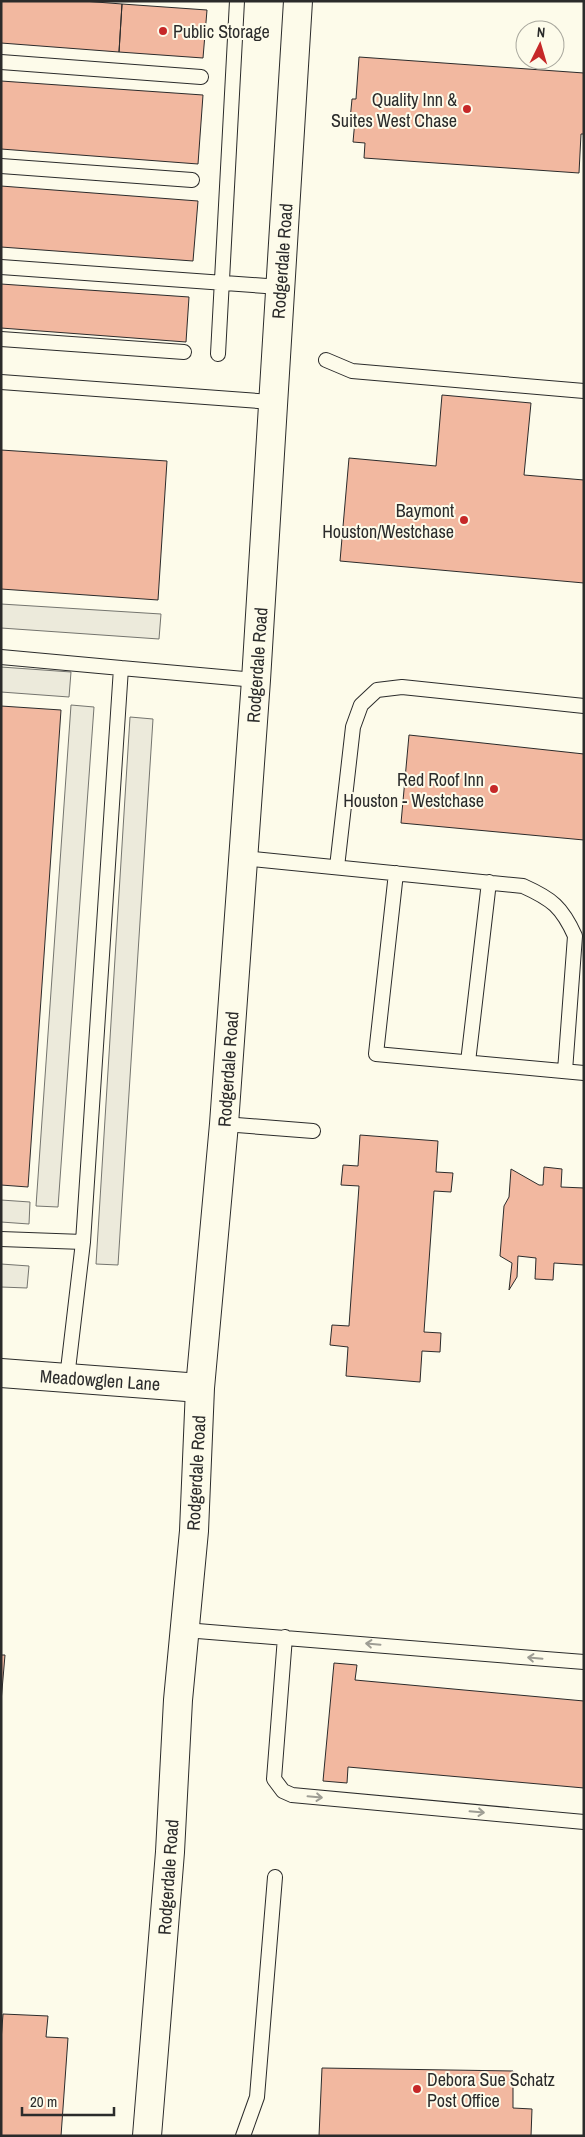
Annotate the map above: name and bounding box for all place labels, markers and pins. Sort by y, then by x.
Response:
place label: Public Storage [173,19,270,44]
marker: Public Storage [157,25,169,37]
place label: Quality Inn & Suites West Chase [331,87,457,133]
marker: Quality Inn & Suites West Chase [461,103,473,115]
place label: Baymont Houston/Westchase [322,498,454,544]
marker: Baymont Houston/Westchase [458,514,470,526]
place label: Red Roof Inn Houston - Westchase [343,767,484,813]
marker: Red Roof Inn Houston - Westchase [488,783,500,795]
place label: Debora Sue Schatz Post Office [427,2067,555,2113]
marker: Debora Sue Schatz Post Office [411,2083,423,2095]

